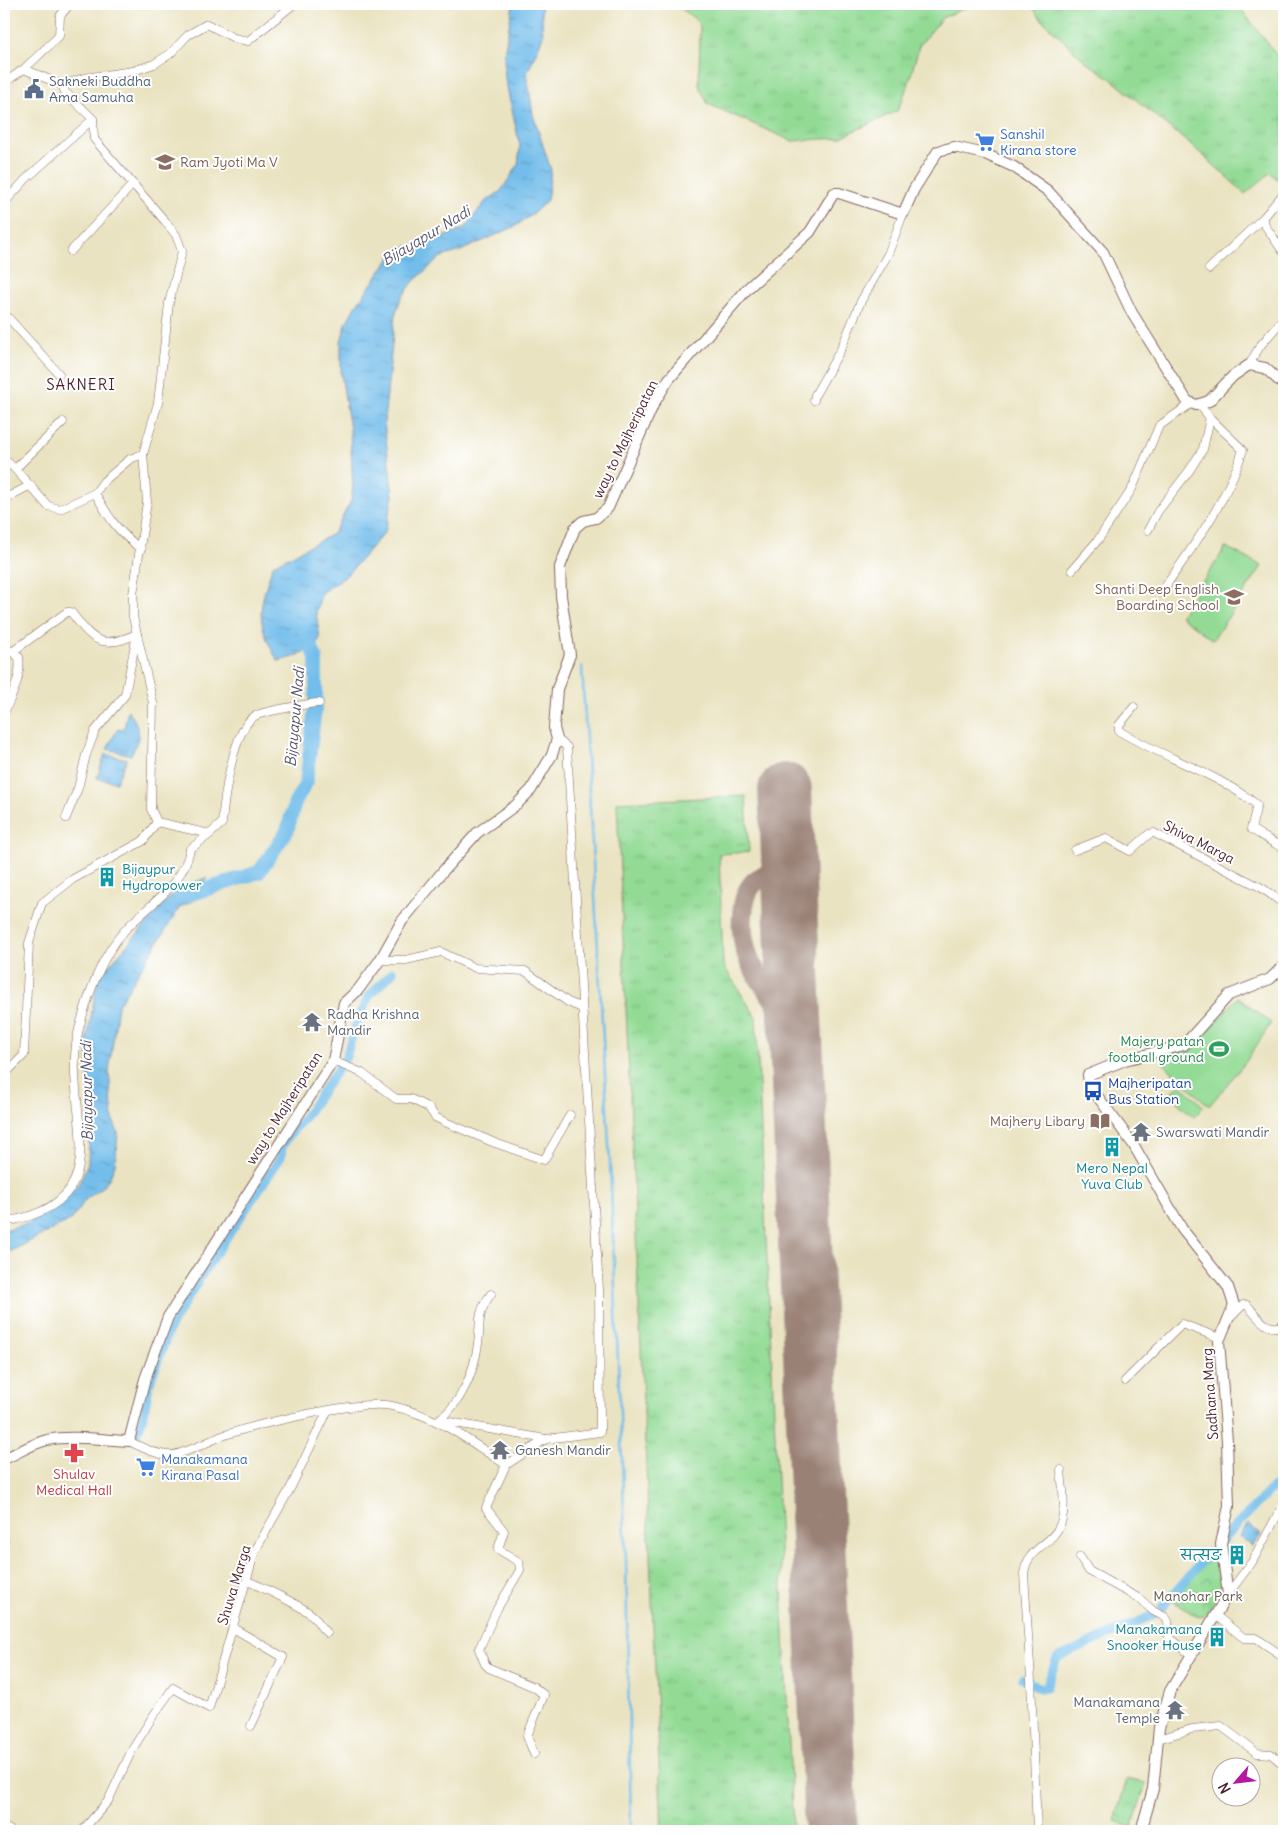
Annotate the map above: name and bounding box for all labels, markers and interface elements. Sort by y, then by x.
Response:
place label: Sakneki Buddha Ama Samuha [49,72,151,106]
public building icon: Sakneki Buddha Ama Samuha [23,78,45,100]
place label: Sanshil Kirana store [1000,125,1077,159]
supermarket icon: Sanshil Kirana store [974,131,996,153]
school or university icon: Ram Jyoti Ma V [154,151,176,173]
place label: Ram Jyoti Ma V [180,153,278,171]
water label: Bijayapur Nadi [378,201,475,269]
district label: SAKNERI [46,375,116,394]
street label: way to Majheripatan [588,377,662,501]
place label: Shanti Deep English Boarding School [1095,580,1219,614]
school or university icon: Shanti Deep English Boarding School [1223,586,1245,608]
water label: Bijayapur Nadi [281,665,308,768]
street label: Shiva Marga [1160,816,1238,868]
place label: Bijaypur Hydropower [122,860,202,894]
building icon: Bijaypur Hydropower [96,866,118,888]
place label: Radha Krishna Mandir [327,1005,419,1039]
temple icon: Radha Krishna Mandir [301,1011,323,1033]
place label: Majery patan football ground [1108,1032,1204,1066]
sports icon: Majery patan football ground [1208,1038,1230,1060]
water label: Bijayapur Nadi [76,1039,97,1141]
street label: way to Majheripatan [242,1048,326,1168]
place label: Majheripatan Bus Station [1108,1074,1192,1108]
bus stop icon: Majheripatan Bus Station [1082,1080,1104,1102]
library icon: Majhery Libary [1089,1110,1111,1132]
place label: Majhery Libary [990,1112,1085,1130]
temple icon: Swarswati Mandir [1130,1121,1152,1143]
place label: Swarswati Mandir [1156,1123,1270,1141]
building icon: Mero Nepal Yuva Club [1101,1136,1123,1158]
place label: Mero Nepal Yuva Club [1076,1159,1148,1193]
street label: Sadhana Marg [1198,1347,1222,1441]
temple icon: Ganesh Mandir [489,1439,511,1461]
place label: Ganesh Mandir [515,1441,611,1459]
pharmacy icon: Shulav Medical Hall [63,1442,85,1464]
place label: Manakamana Kirana Pasal [161,1450,248,1484]
supermarket icon: Manakamana Kirana Pasal [135,1456,157,1478]
place label: Shulav Medical Hall [36,1465,112,1499]
street label: Shuva Marga [213,1543,255,1627]
building icon: सत्सङ [1226,1544,1248,1566]
place label: सत्सङ [1179,1546,1223,1564]
park label: Manohar Park [1153,1587,1243,1605]
place label: Manakamana Snooker House [1107,1620,1202,1654]
building icon: Manakamana Snooker House [1206,1626,1228,1648]
place label: Manakamana Temple [1073,1693,1160,1727]
temple icon: Manakamana Temple [1164,1699,1186,1721]
north arrow [1210,1758,1260,1808]
text: N [1214,1780,1235,1797]

